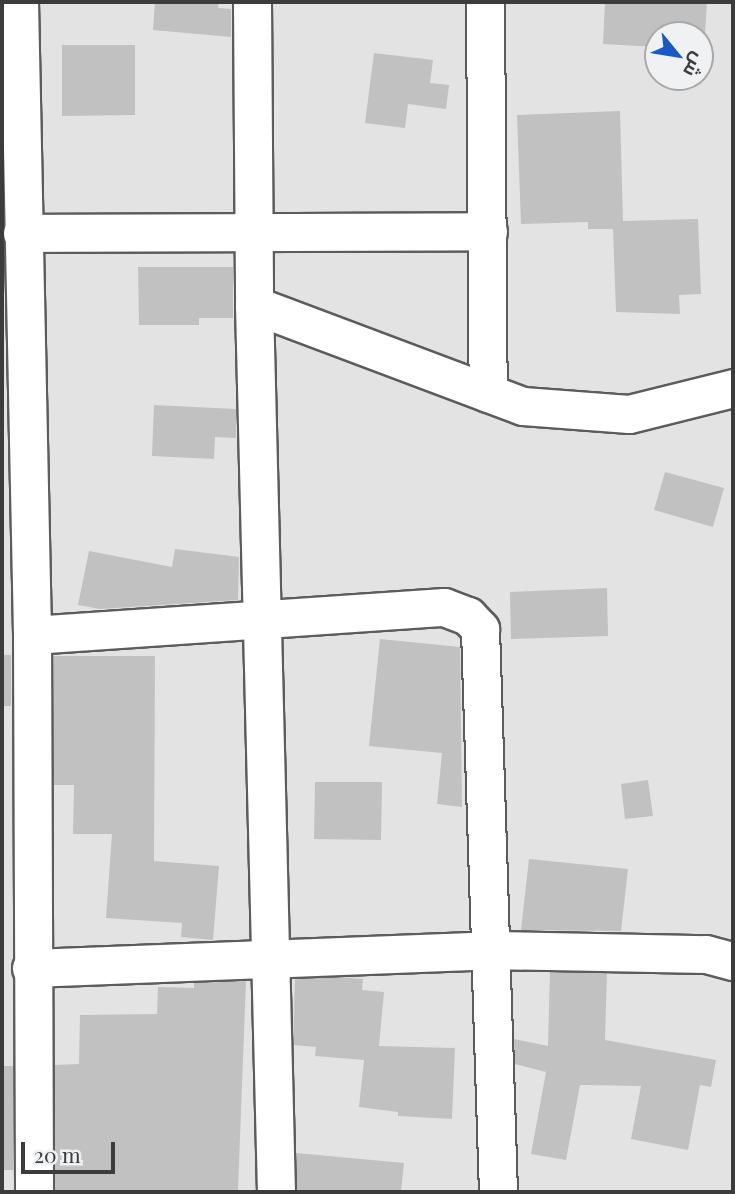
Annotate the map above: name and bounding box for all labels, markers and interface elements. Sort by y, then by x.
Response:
north arrow [644,21,714,91]
text: ش [678,48,713,83]
scale bar [24,1128,119,1172]
text: 20 m [34,1140,81,1168]

